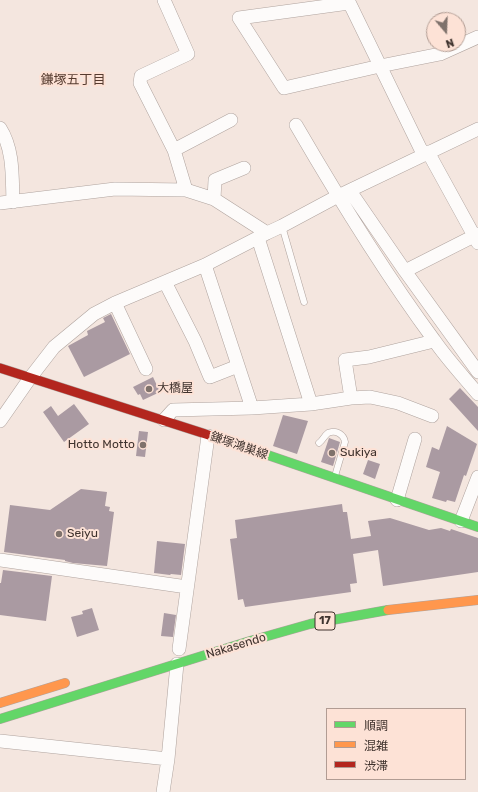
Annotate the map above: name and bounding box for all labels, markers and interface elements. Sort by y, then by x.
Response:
north arrow [426,12,466,52]
text: N [444,35,456,50]
district label: 鎌塚五丁目 [41,72,105,88]
place label: 大橋屋 [157,382,193,396]
marker: 大橋屋 [144,384,154,394]
street label: 鎌塚鴻巣線 [208,429,270,463]
place label: Hotto Motto [68,438,135,452]
marker: Hotto Motto [138,440,148,450]
place label: Sukiya [340,446,377,460]
marker: Sukiya [327,448,337,458]
place label: Seiyu [67,527,98,541]
marker: Seiyu [54,529,64,539]
road number: 17 [315,612,335,630]
street label: Nakasendo [204,630,268,662]
legend [326,708,466,780]
text: 順調 [364,719,388,733]
text: 混雑 [364,739,388,753]
text: 渋滞 [364,759,388,773]

